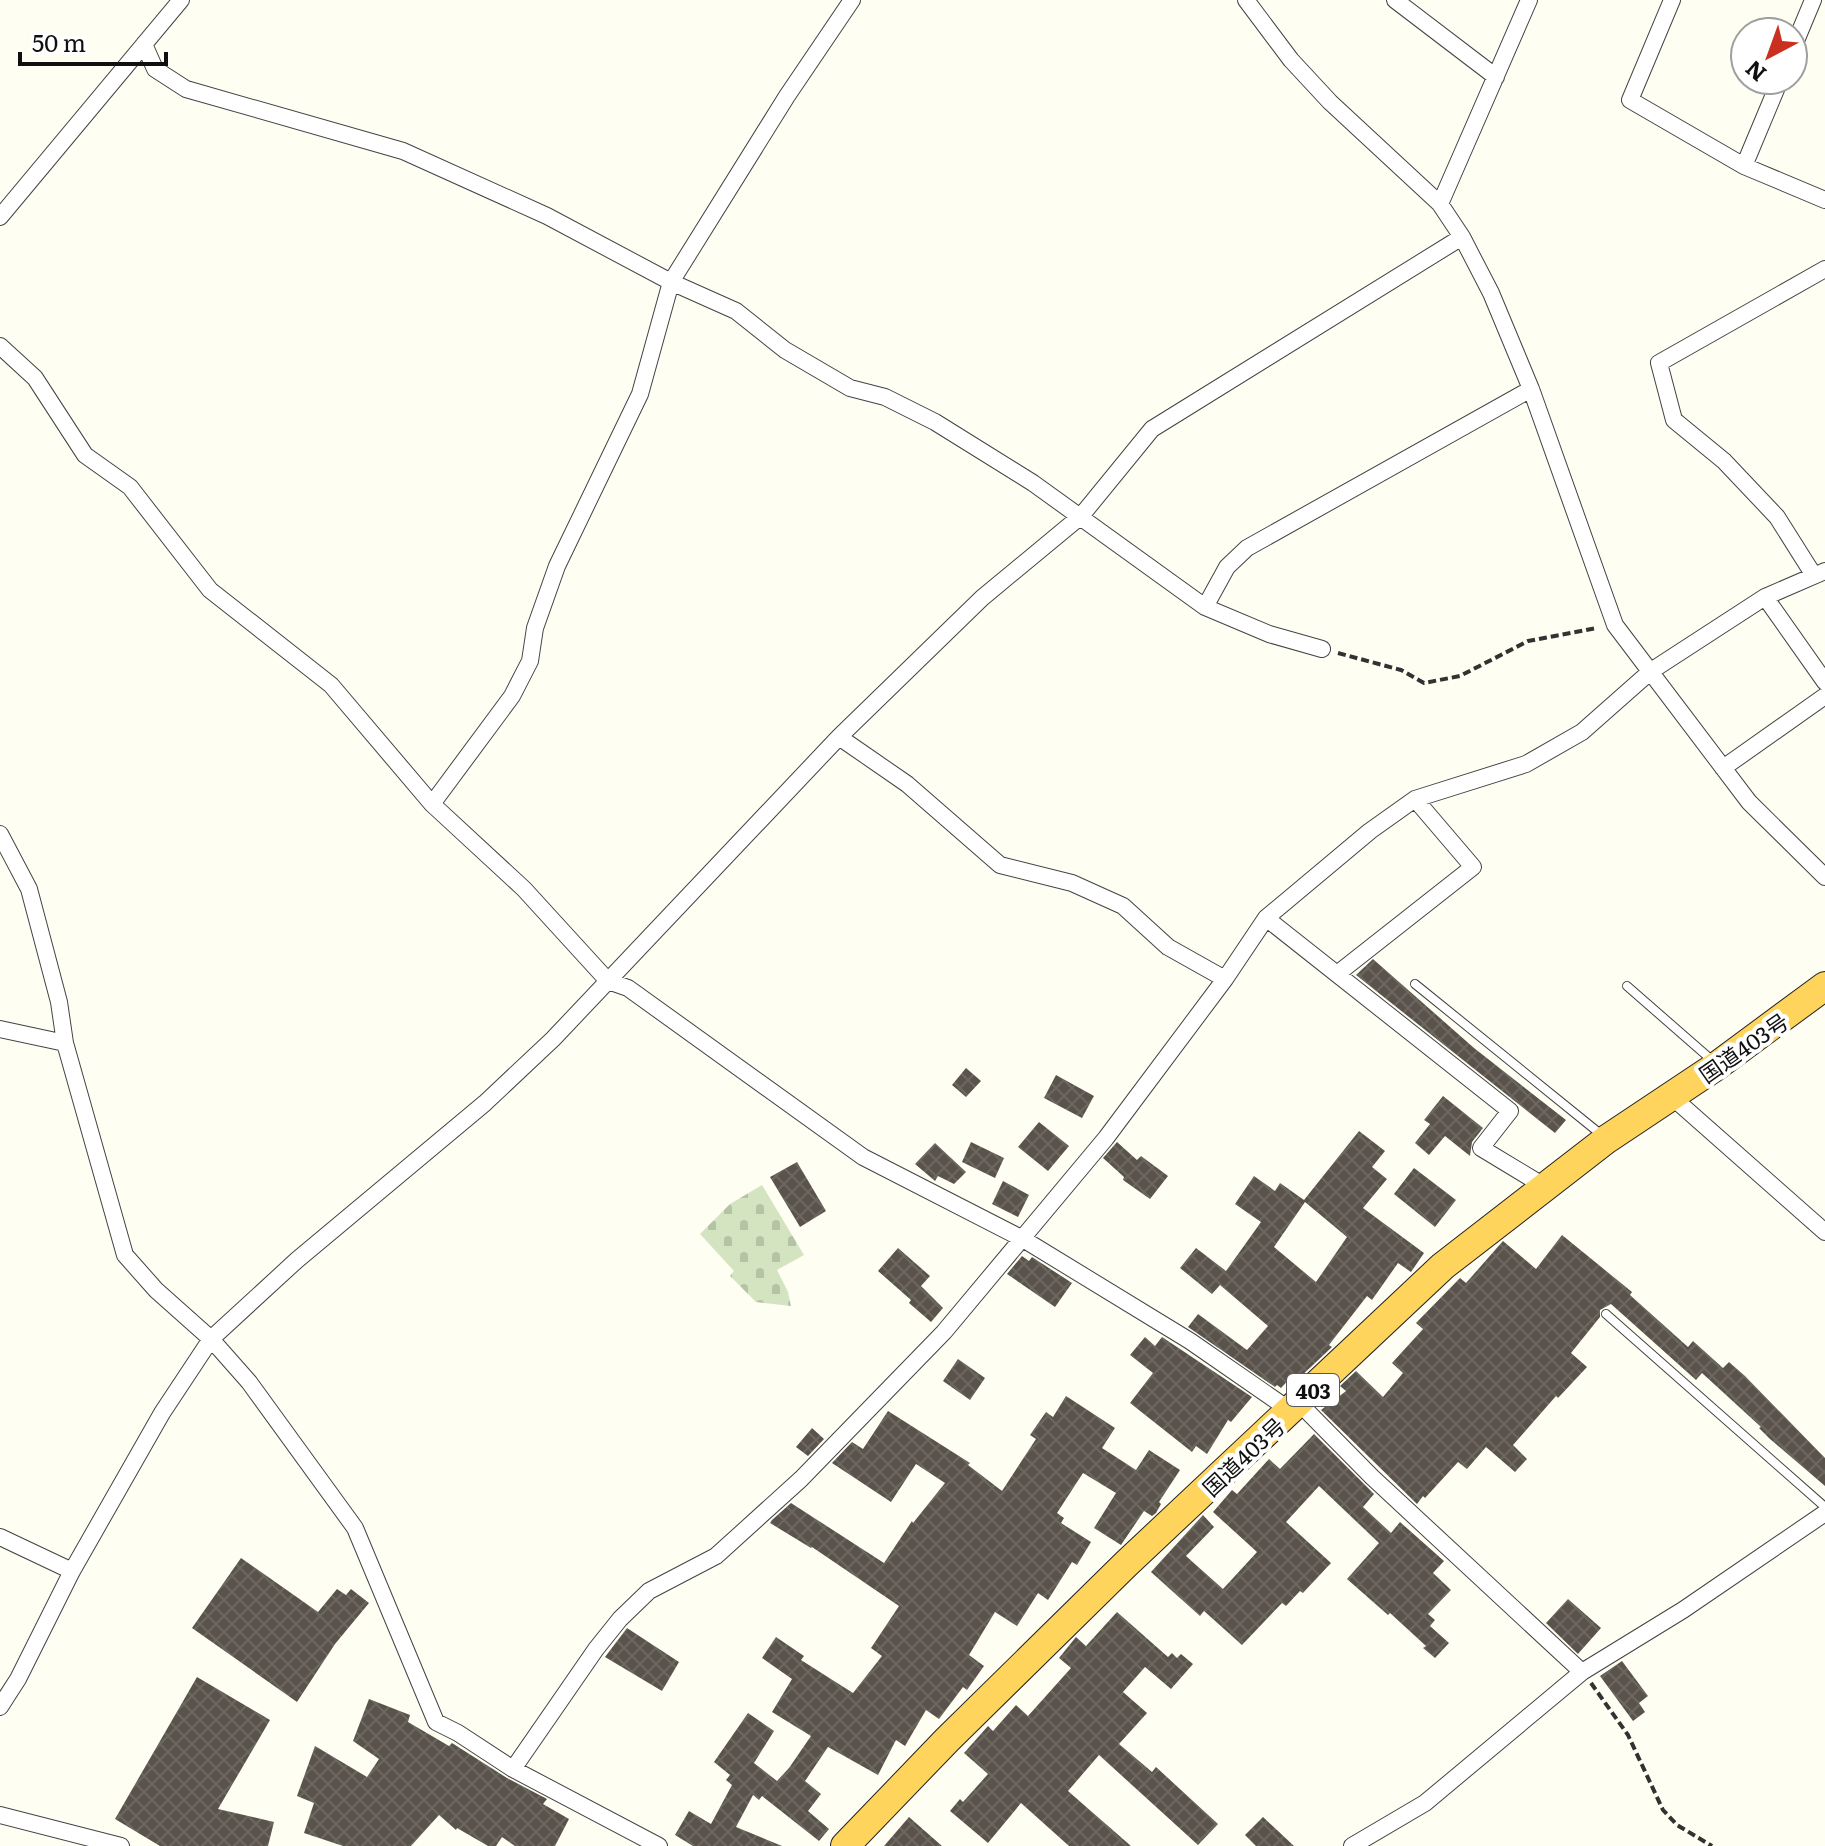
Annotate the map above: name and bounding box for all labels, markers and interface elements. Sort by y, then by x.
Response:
scale bar [20,16,166,66]
north arrow [1729,16,1809,96]
text: 50 m [32,24,86,59]
text: N [1737,54,1773,91]
street label: 国道403号 [1692,1004,1794,1090]
road number: 403 [1287,1374,1339,1406]
street label: 国道403号 [1194,1409,1292,1503]

